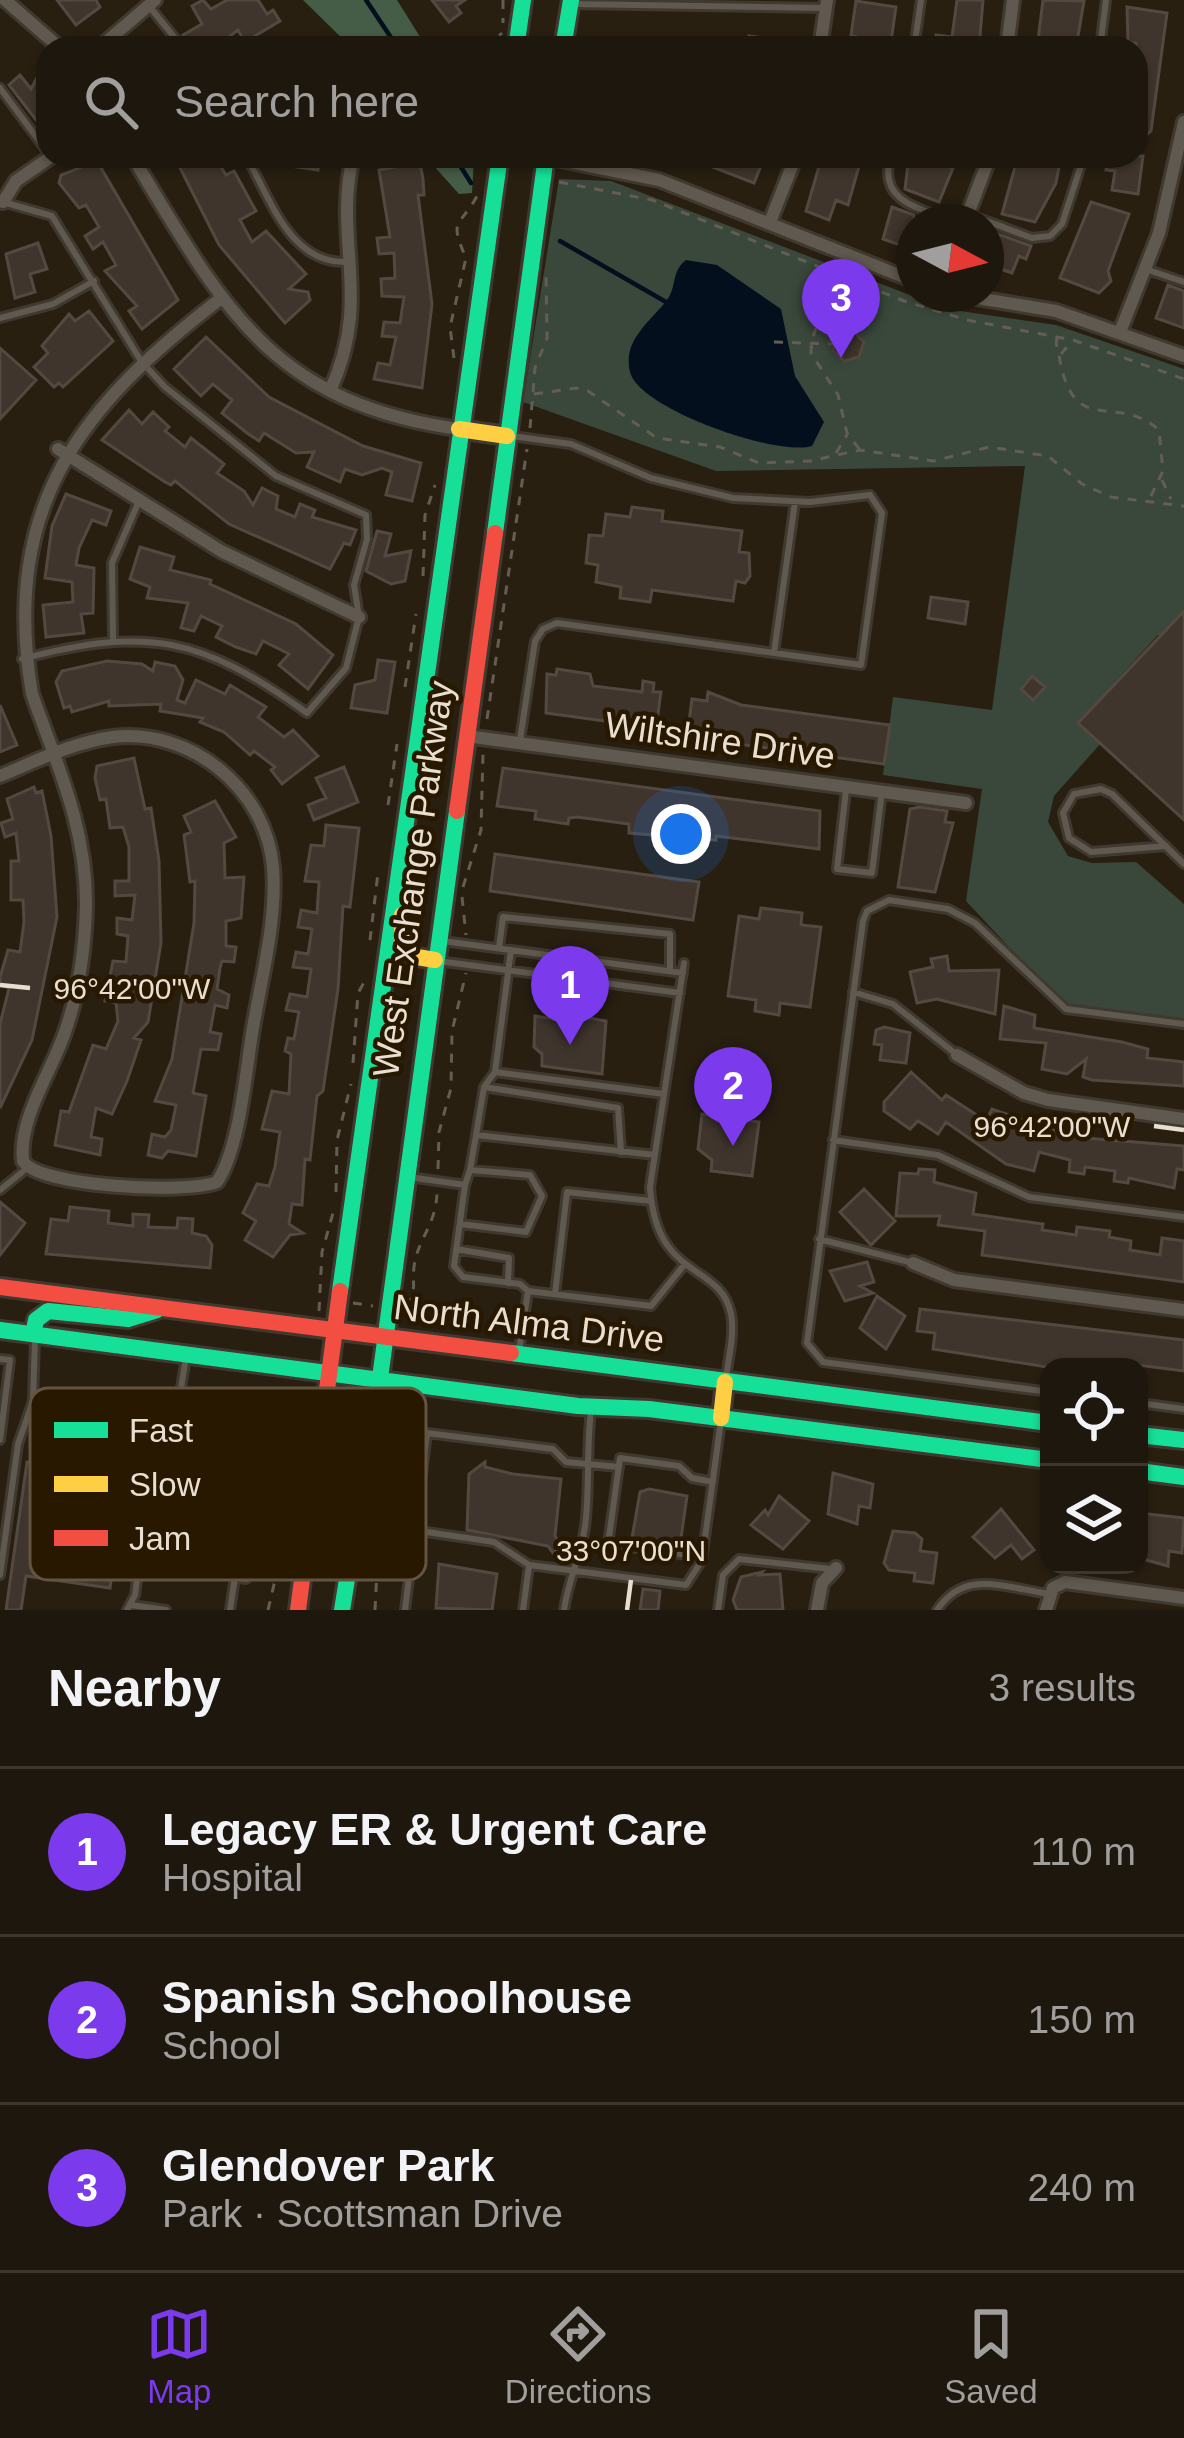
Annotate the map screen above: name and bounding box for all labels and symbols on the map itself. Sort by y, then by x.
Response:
north arrow [896,204,1004,312]
pin: 3 [802,259,880,358]
street label: West Exchange Parkway [365,678,461,1080]
street label: Wiltshire Drive [602,704,838,776]
your location [651,804,711,864]
pin: 1 [531,946,609,1045]
text: 96°42'00"W [54,972,211,1005]
pin: 2 [694,1047,772,1146]
text: 96°42'00"W [974,1110,1131,1143]
street label: North Alma Drive [391,1286,667,1360]
legend [30,1388,426,1580]
text: Fast [129,1412,193,1449]
text: Slow [129,1466,201,1503]
text: Jam [129,1520,191,1557]
text: 33°07'00"N [556,1534,706,1567]

